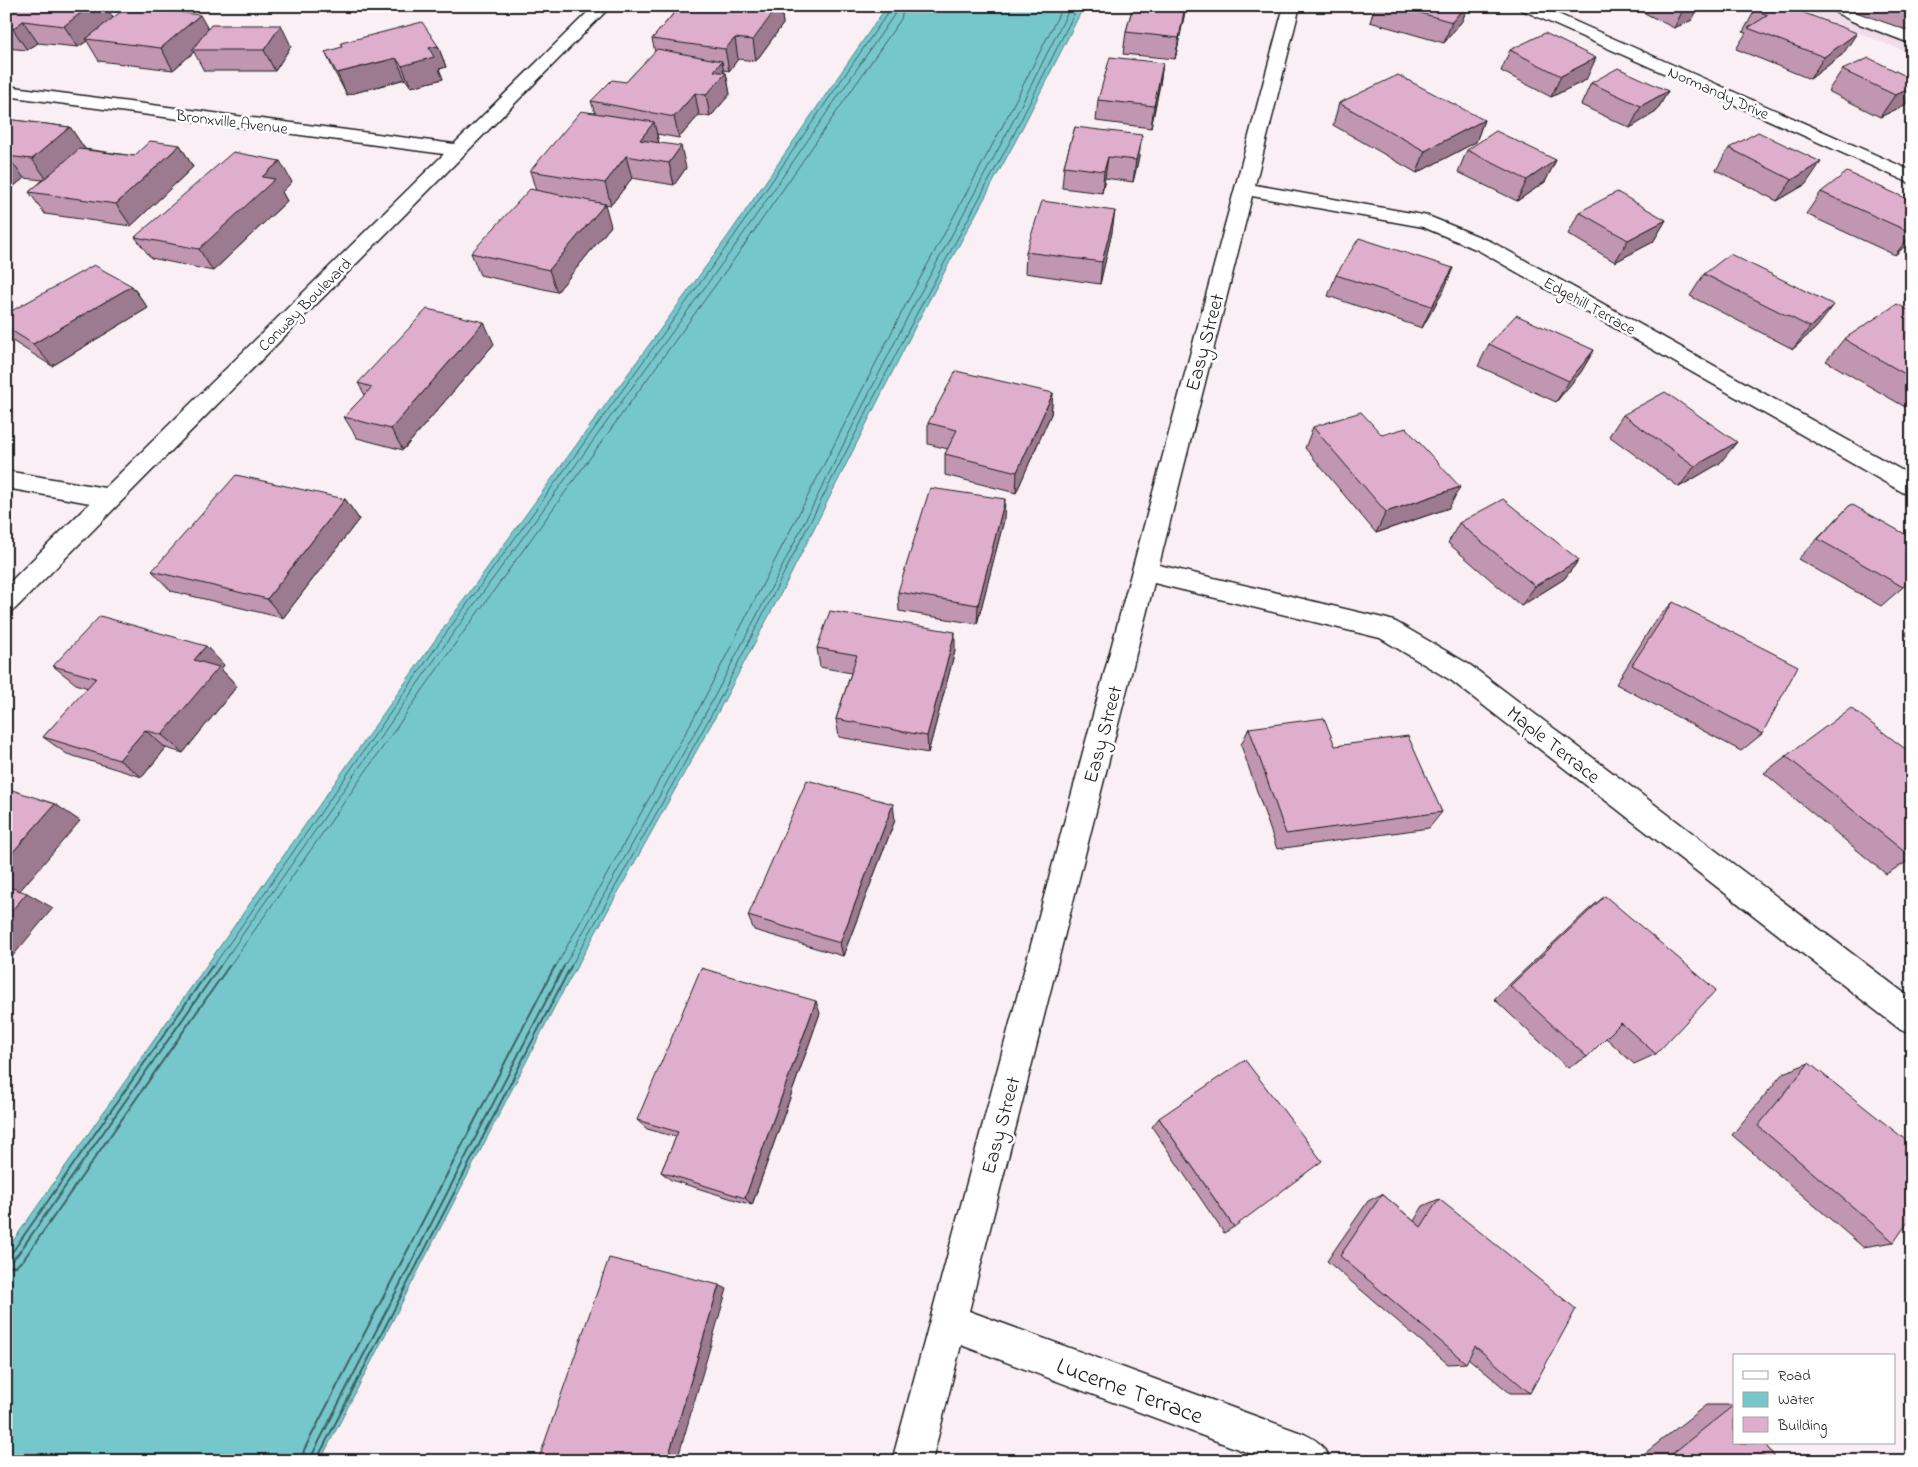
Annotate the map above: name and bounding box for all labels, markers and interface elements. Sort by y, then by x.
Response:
street label: Normandy Drive [1664,61,1773,127]
street label: Bronxville Avenue [173,104,290,142]
street label: Conway Boulevard [253,253,358,358]
street label: Edgehill Terrace [1539,272,1640,342]
street label: Easy Street [1180,291,1233,395]
street label: Easy Street [1078,683,1131,787]
street label: Maple Terrace [1499,700,1606,792]
street label: Easy Street [976,1074,1029,1178]
street label: Lucerne Terrace [1051,1350,1208,1435]
legend [1733,1354,1896,1444]
text: Road [1778,1365,1811,1387]
text: Water [1778,1389,1814,1411]
text: Building [1777,1415,1827,1438]

